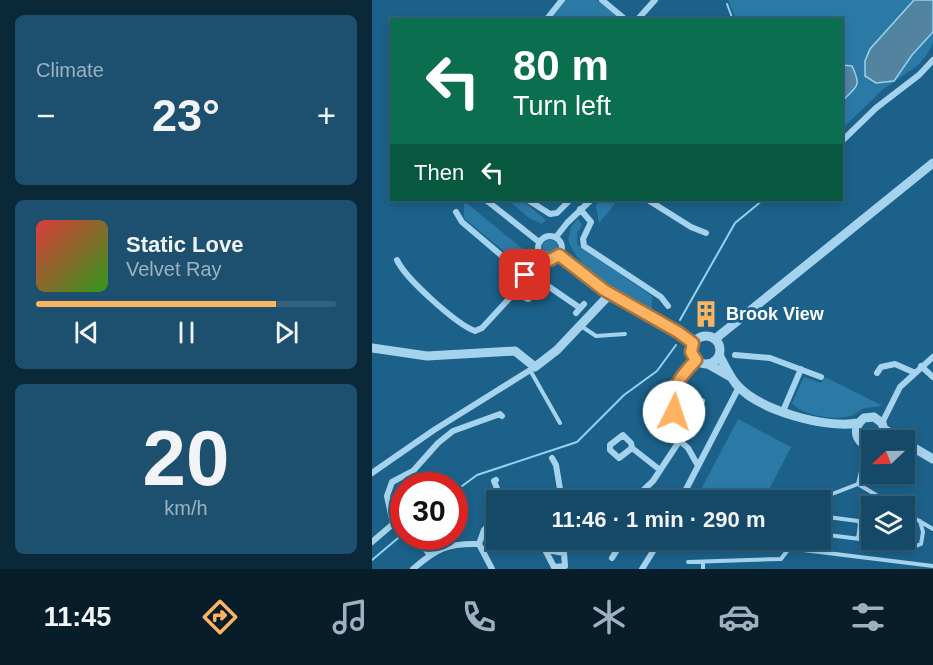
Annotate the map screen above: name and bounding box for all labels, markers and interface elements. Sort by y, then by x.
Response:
icon: left [414,42,492,120]
text: 80 m [513,42,609,89]
text: Climate [36,59,104,81]
text: 23° [152,90,220,141]
text: Turn left [513,91,611,121]
text: − [36,97,55,134]
text: + [317,97,336,134]
icon: left [476,156,509,189]
text: Then [414,160,464,185]
text: Static Love [126,232,243,257]
pin [499,249,550,300]
text: Velvet Ray [126,258,222,280]
icon: arrive [508,258,541,291]
building icon: Brook View [691,299,721,329]
place label: Brook View [726,304,825,324]
icon: previous [70,316,103,349]
icon: pause [170,316,203,349]
icon: next [270,316,303,349]
position arrow [642,380,706,444]
text: 20 [143,414,229,502]
north arrow [861,430,915,484]
map controls [861,430,915,550]
speed limit sign: 30 [390,472,468,550]
button: layers [861,496,915,550]
text: km/h [164,497,208,519]
text: 11:46 · 1 min · 290 m [552,507,766,532]
icon: directions [199,596,241,638]
icon: music [329,596,371,638]
icon: phone [458,596,500,638]
icon: climate [588,596,630,638]
icon: car [718,596,760,638]
icon: filters [847,596,889,638]
text: 11:45 [44,602,111,632]

